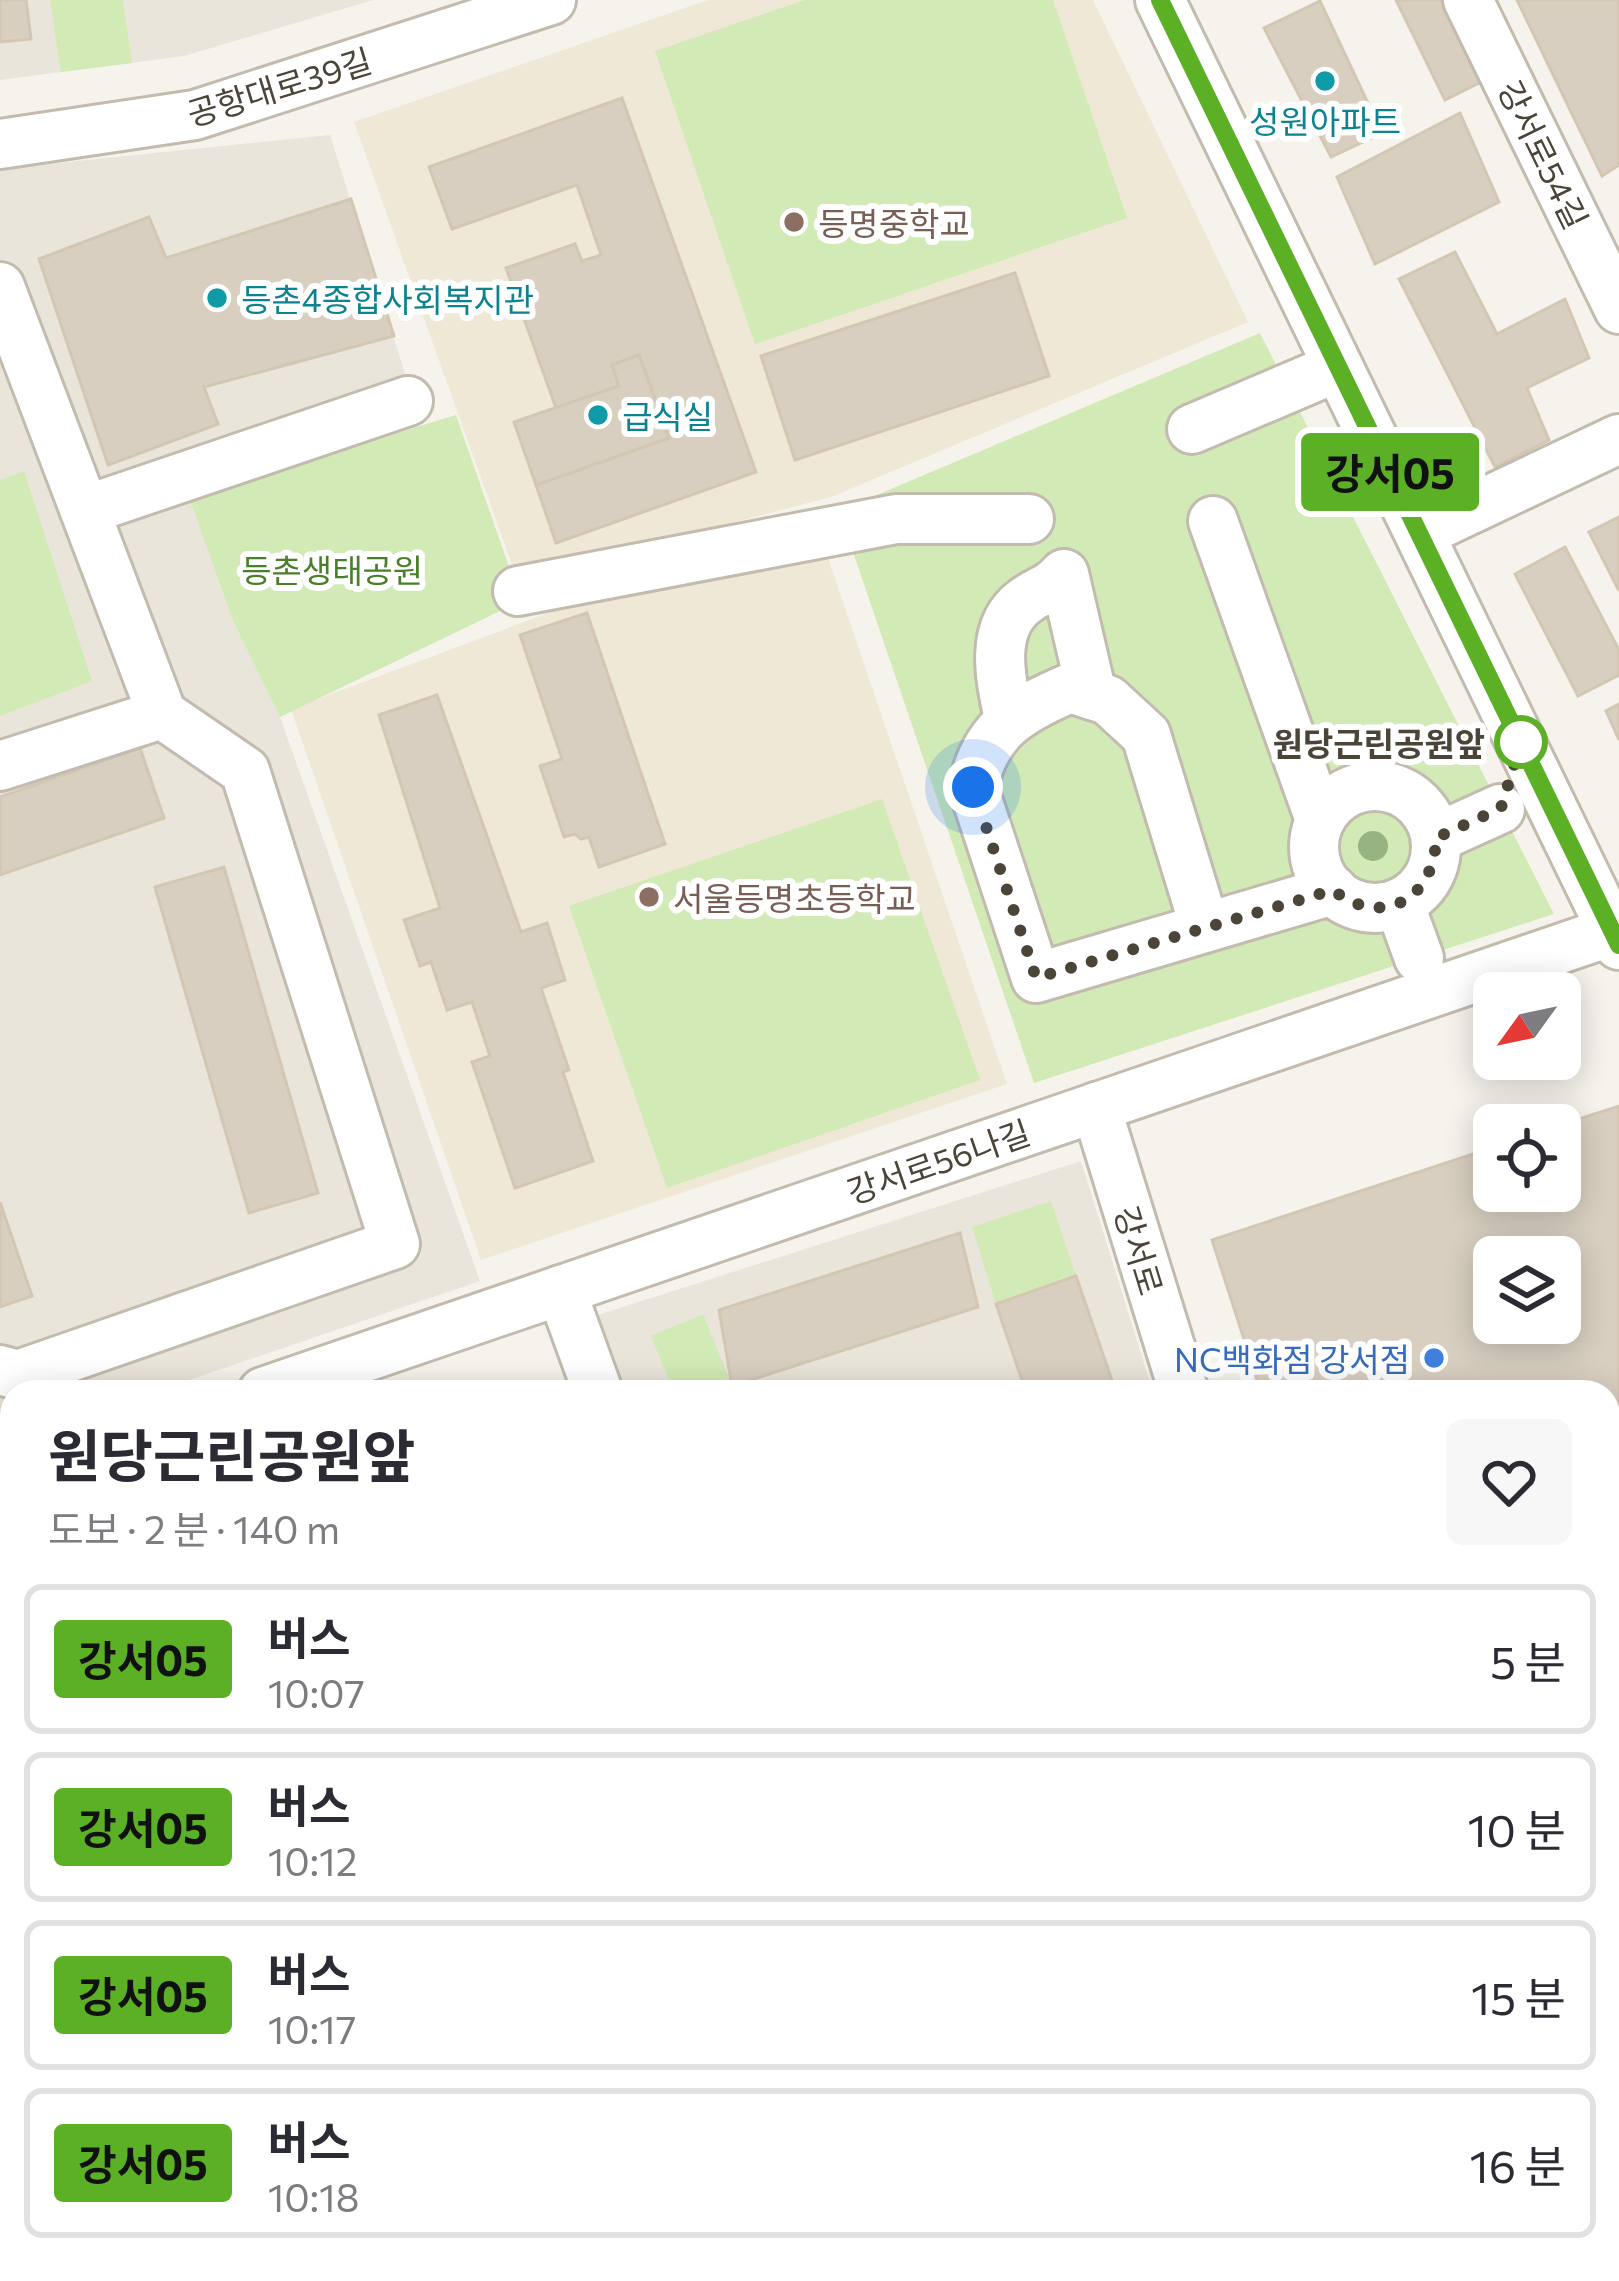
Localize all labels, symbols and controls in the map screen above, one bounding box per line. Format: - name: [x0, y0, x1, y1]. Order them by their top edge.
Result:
- street label: 공항대로39길: [182, 39, 376, 133]
- marker: 성원아파트: [1312, 68, 1338, 94]
- street label: 강서로54길: [1490, 73, 1598, 235]
- place label: 성원아파트: [1249, 100, 1401, 141]
- place label: 등명중학교: [818, 202, 970, 243]
- marker: 등명중학교: [781, 209, 807, 235]
- place label: 등촌4종합사회복지관: [241, 278, 534, 319]
- marker: 등촌4종합사회복지관: [204, 285, 230, 311]
- place label: 급식실: [622, 395, 713, 436]
- marker: 급식실: [585, 402, 611, 428]
- line badge: 강서05: [1306, 433, 1474, 511]
- text: 강서05: [1325, 446, 1455, 498]
- park label: 등촌생태공원: [241, 549, 423, 590]
- marker: 원당근린공원앞: [1496, 717, 1546, 767]
- place label: 원당근린공원앞: [1272, 722, 1485, 763]
- your location: [943, 757, 1003, 817]
- place label: 서울등명초등학교: [673, 877, 916, 918]
- marker: 서울등명초등학교: [636, 884, 662, 910]
- north arrow: [1473, 972, 1581, 1080]
- map controls: [1473, 972, 1581, 1344]
- button: locate: [1473, 1104, 1581, 1212]
- street label: 강서로56나길: [841, 1111, 1035, 1211]
- street label: 강서로: [1107, 1200, 1173, 1300]
- button: layers: [1473, 1236, 1581, 1344]
- place label: NC백화점 강서점: [1174, 1338, 1410, 1379]
- marker: NC백화점 강서점: [1421, 1345, 1447, 1371]
- text: 원당근린공원앞: [48, 1419, 415, 1489]
- button: heart: [1446, 1419, 1572, 1545]
- text: 도보 · 2 분 · 140 m: [48, 1504, 340, 1552]
- text: 버스: [268, 1609, 351, 1664]
- text: 강서05: [78, 1633, 208, 1685]
- text: 5 분: [1490, 1633, 1566, 1688]
- text: 10:07: [268, 1668, 365, 1716]
- text: 버스: [268, 1777, 351, 1832]
- text: 강서05: [78, 1801, 208, 1853]
- text: 10 분: [1467, 1801, 1566, 1856]
- text: 10:12: [268, 1836, 357, 1884]
- text: 버스: [268, 1945, 351, 2000]
- text: 강서05: [78, 1969, 208, 2021]
- text: 15 분: [1471, 1969, 1566, 2024]
- text: 10:17: [268, 2004, 356, 2052]
- text: 버스: [268, 2113, 351, 2168]
- text: 강서05: [78, 2137, 208, 2189]
- text: 16 분: [1469, 2137, 1566, 2192]
- text: 10:18: [268, 2172, 359, 2220]

